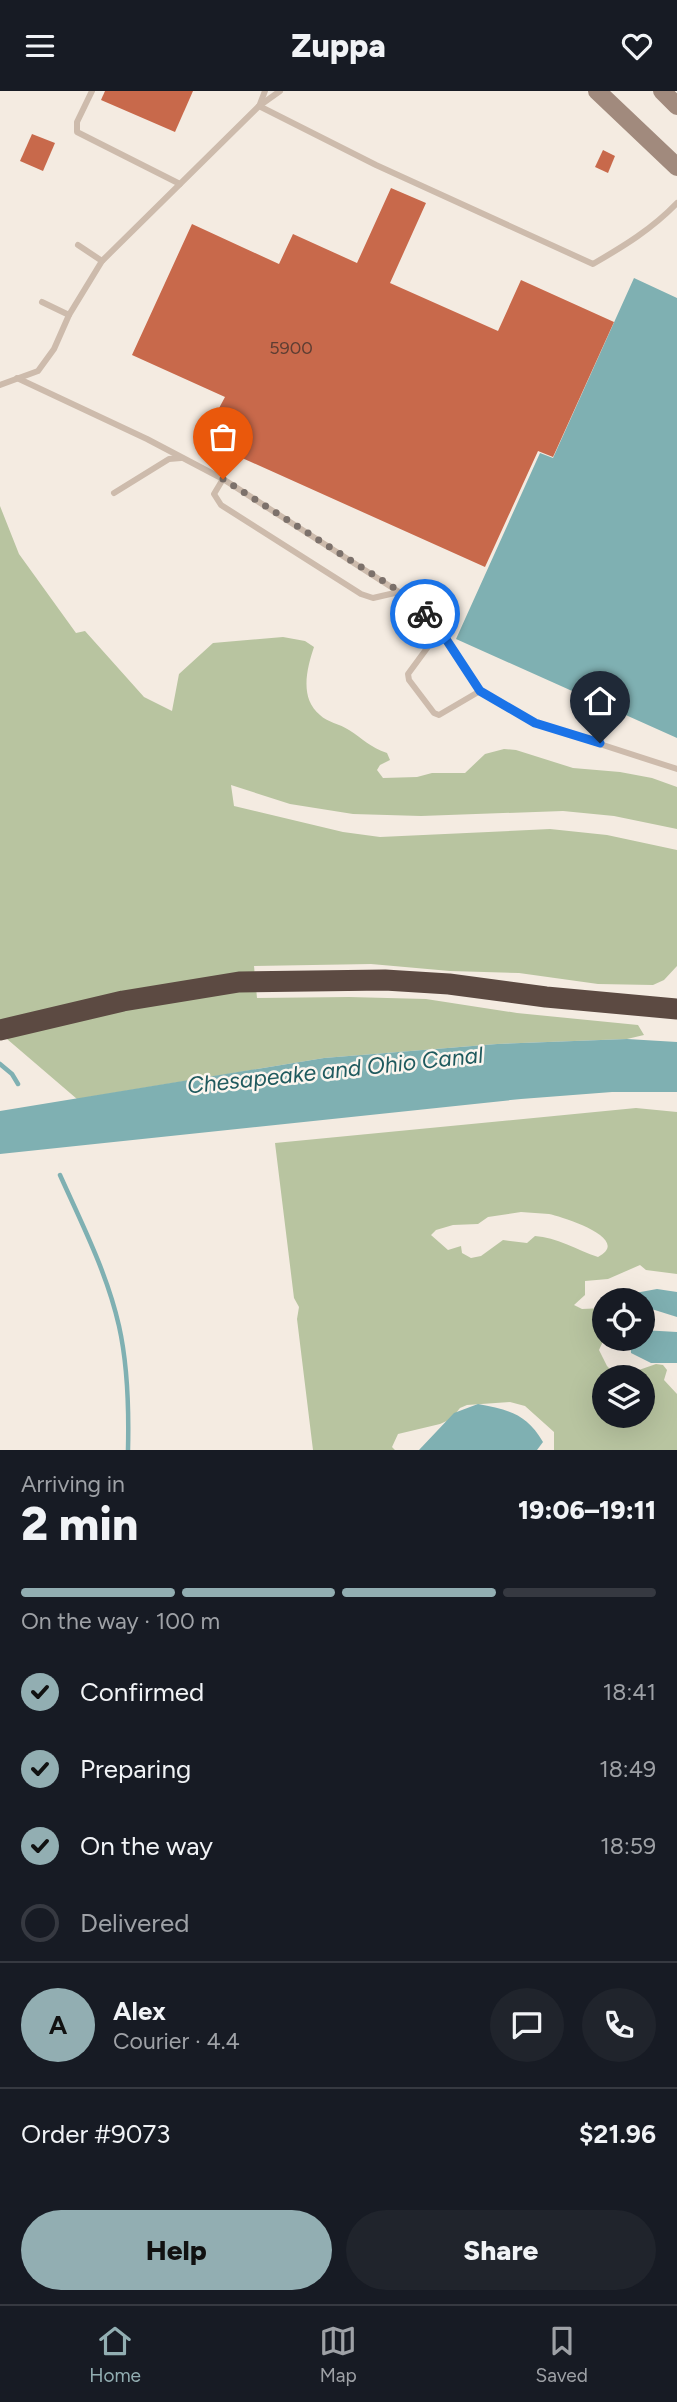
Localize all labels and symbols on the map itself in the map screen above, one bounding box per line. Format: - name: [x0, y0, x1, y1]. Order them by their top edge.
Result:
- house number: 5900: [269, 337, 313, 359]
- pin: [193, 407, 253, 479]
- courier: [390, 579, 460, 649]
- pin: [570, 671, 630, 743]
- water label: Chesapeake and Ohio Canal: [186, 1040, 485, 1099]

